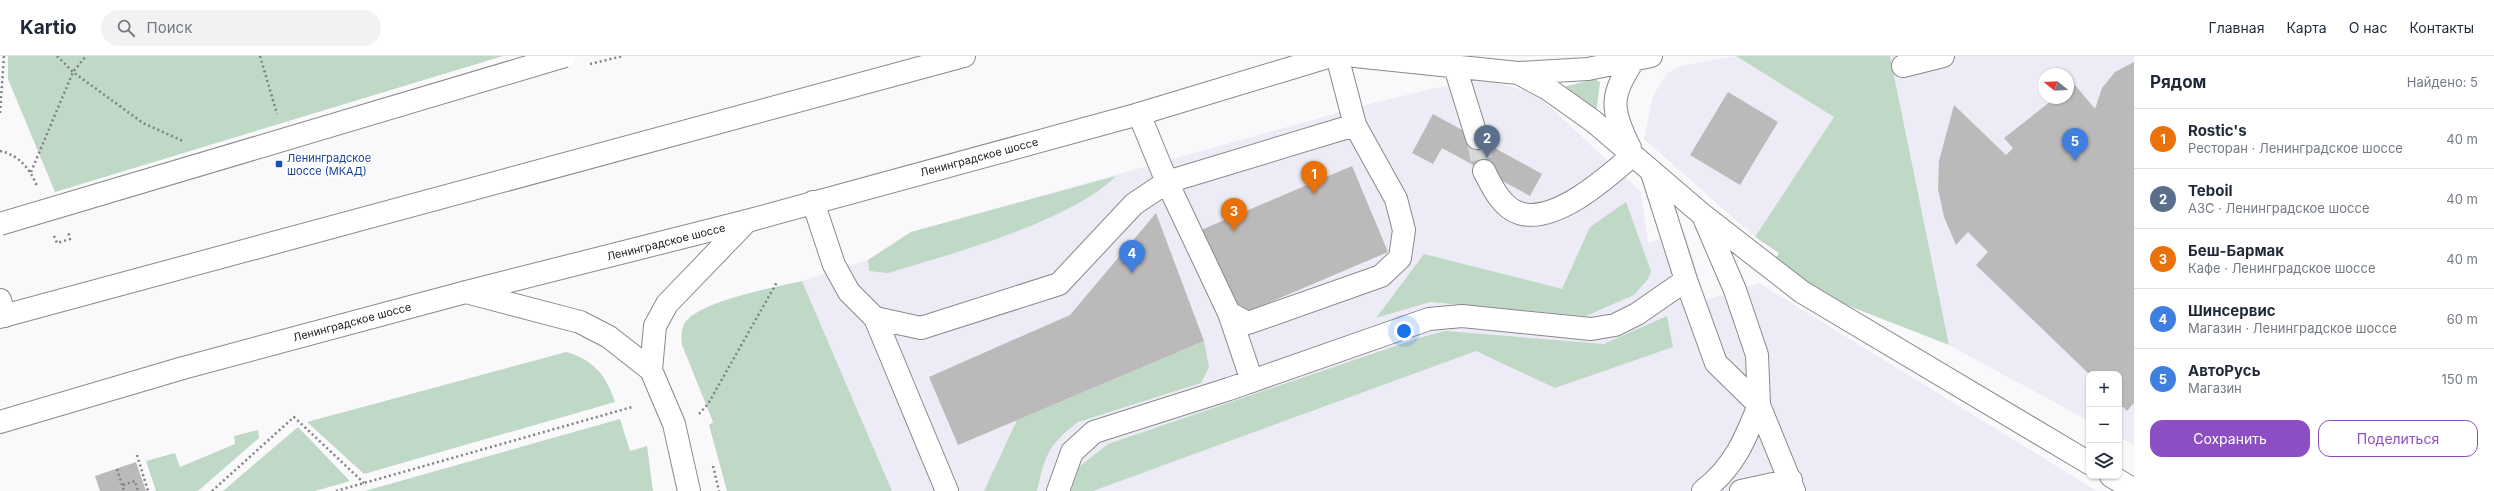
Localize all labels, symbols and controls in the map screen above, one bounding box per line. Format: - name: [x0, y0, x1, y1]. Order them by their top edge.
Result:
- search box: [101, 10, 381, 46]
- text: Kartio: [20, 16, 77, 39]
- icon: search: [115, 17, 137, 39]
- text: Поиск: [147, 18, 192, 37]
- text: Главная: [2209, 19, 2264, 36]
- text: Карта: [2286, 19, 2327, 36]
- text: О нас: [2349, 19, 2387, 36]
- text: Контакты: [2409, 19, 2474, 36]
- north arrow: [2038, 68, 2074, 104]
- text: Рядом: [2150, 72, 2206, 92]
- text: Найдено: 5: [2407, 74, 2478, 90]
- text: Rostic's: [2188, 121, 2247, 140]
- pin: 2: [1474, 125, 1500, 158]
- pin: 5: [2062, 128, 2088, 161]
- text: 1: [2160, 131, 2166, 147]
- text: 40 m: [2446, 131, 2478, 147]
- street label: Ленинградское шоссе: [918, 134, 1040, 180]
- text: Ресторан · Ленинградское шоссе: [2188, 140, 2403, 156]
- place label: Ленинградское шоссе (МКАД): [287, 151, 371, 178]
- marker: Ленинградское шоссе (МКАД): [274, 159, 284, 169]
- pin: 1: [1301, 161, 1327, 194]
- text: Teboil: [2188, 181, 2233, 200]
- text: 2: [2159, 191, 2167, 207]
- text: 40 m: [2446, 191, 2478, 207]
- pin: 3: [1221, 198, 1247, 231]
- text: АЗС · Ленинградское шоссе: [2188, 200, 2369, 216]
- street label: Ленинградское шоссе: [605, 220, 727, 264]
- pin: 4: [1119, 240, 1145, 273]
- text: Беш-Бармак: [2188, 241, 2284, 260]
- text: 3: [2159, 251, 2167, 267]
- text: 40 m: [2446, 251, 2478, 267]
- text: Кафе · Ленинградское шоссе: [2188, 260, 2376, 276]
- street label: Ленинградское шоссе: [291, 299, 413, 345]
- text: Шинсервис: [2188, 301, 2276, 320]
- text: 4: [2159, 311, 2167, 327]
- text: 60 m: [2447, 311, 2478, 327]
- text: Магазин · Ленинградское шоссе: [2188, 320, 2397, 336]
- your location: [1394, 321, 1414, 341]
- text: АвтоРусь: [2188, 361, 2261, 380]
- map controls: [2086, 371, 2122, 479]
- button: +: [2086, 371, 2122, 407]
- text: 5: [2159, 371, 2167, 387]
- text: 150 m: [2442, 371, 2478, 387]
- text: Магазин: [2188, 380, 2242, 396]
- button: −: [2086, 407, 2122, 443]
- button: Сохранить: [2150, 420, 2310, 457]
- button: Поделиться: [2318, 420, 2478, 457]
- button: layers: [2086, 443, 2122, 479]

